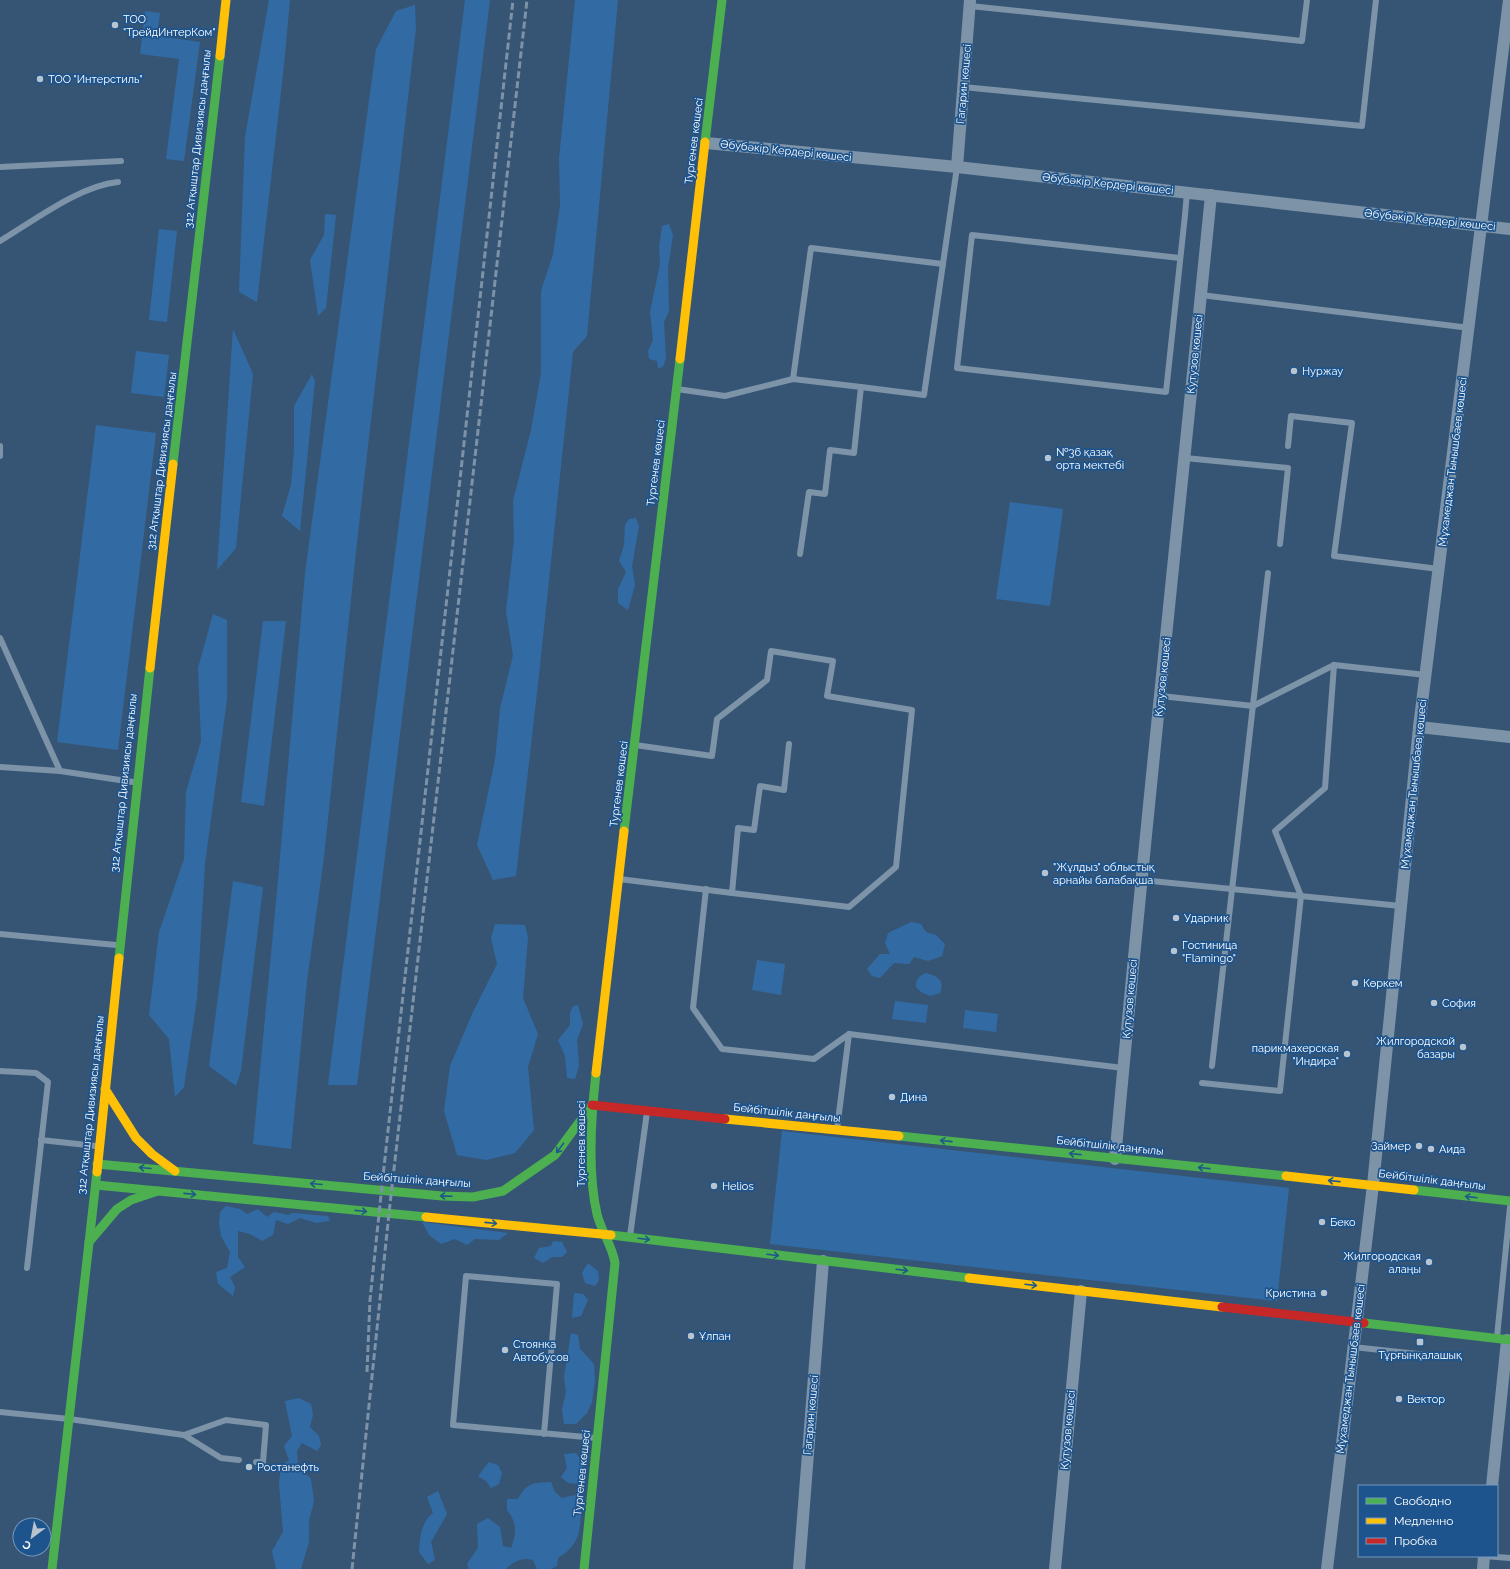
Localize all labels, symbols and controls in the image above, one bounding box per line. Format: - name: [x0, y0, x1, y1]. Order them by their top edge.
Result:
- place label: ТОО "ТрейдИнтерКом": [123, 13, 215, 39]
- marker: ТОО "ТрейдИнтерКом": [110, 20, 120, 30]
- street label: Гагарин көшесі: [954, 43, 974, 125]
- street label: 312 Атқыштар Дивизиясы даңғылы: [182, 49, 214, 229]
- place label: ТОО "Интерстиль": [48, 73, 143, 86]
- marker: ТОО "Интерстиль": [35, 74, 45, 84]
- street label: Тургенев көшесі: [682, 97, 706, 185]
- street label: Әбубәкір Кердері көшесі: [720, 138, 852, 164]
- street label: Әбубәкір Кердері көшесі: [1042, 171, 1174, 197]
- street label: Әбубәкір Кердері көшесі: [1364, 207, 1496, 233]
- street label: Кутузов көшесі: [1184, 314, 1206, 394]
- place label: Нуржау: [1302, 365, 1343, 378]
- marker: Нуржау: [1289, 366, 1299, 376]
- street label: 312 Атқыштар Дивизиясы даңғылы: [145, 371, 179, 551]
- street label: Мұхамеджан Тынышбаев көшесі: [1436, 377, 1470, 547]
- street label: Тургенев көшесі: [644, 419, 668, 507]
- place label: №36 қазақ орта мектебі: [1056, 446, 1124, 472]
- marker: №36 қазақ орта мектебі: [1043, 453, 1053, 463]
- street label: Кутузов көшесі: [1152, 637, 1174, 717]
- street label: 312 Атқыштар Дивизиясы даңғылы: [108, 693, 140, 873]
- street label: Мұхамеджан Тынышбаев көшесі: [1399, 698, 1429, 870]
- street label: Тургенев көшесі: [607, 740, 631, 828]
- place label: "Жұлдыз" облыстық арнайы балабақша: [1053, 861, 1155, 887]
- marker: "Жұлдыз" облыстық арнайы балабақша: [1040, 868, 1050, 878]
- place label: Ударник: [1184, 912, 1229, 925]
- marker: Ударник: [1171, 913, 1181, 923]
- place label: Гостиница "Flamingo": [1182, 939, 1237, 965]
- marker: Гостиница "Flamingo": [1169, 946, 1179, 956]
- street label: Кутузов көшесі: [1120, 959, 1140, 1039]
- place label: Көркем: [1363, 977, 1403, 990]
- marker: Көркем: [1350, 978, 1360, 988]
- place label: София: [1442, 997, 1476, 1010]
- marker: София: [1429, 998, 1439, 1008]
- street label: 312 Атқыштар Дивизиясы даңғылы: [75, 1015, 107, 1195]
- place label: Жилгородской базары: [1376, 1035, 1455, 1061]
- place label: парикмахерская "Индира": [1252, 1042, 1339, 1068]
- marker: Жилгородской базары: [1458, 1042, 1468, 1052]
- marker: парикмахерская "Индира": [1342, 1049, 1352, 1059]
- place label: Дина: [900, 1091, 927, 1104]
- marker: Дина: [887, 1092, 897, 1102]
- street label: Тургенев көшесі: [575, 1101, 588, 1187]
- street label: Бейбітшілік даңғылы: [733, 1101, 841, 1125]
- street label: Бейбітшілік даңғылы: [1056, 1134, 1164, 1158]
- one-way arrow: [940, 1138, 953, 1145]
- place label: Займер: [1372, 1140, 1411, 1153]
- marker: Займер: [1414, 1141, 1424, 1151]
- one-way arrow: [556, 1142, 564, 1153]
- place label: Аида: [1439, 1143, 1465, 1156]
- marker: Аида: [1426, 1144, 1436, 1154]
- one-way arrow: [1069, 1151, 1082, 1158]
- one-way arrow: [1198, 1164, 1211, 1171]
- one-way arrow: [139, 1165, 152, 1172]
- street label: Бейбітшілік даңғылы: [1378, 1167, 1486, 1193]
- street label: Бейбітшілік даңғылы: [363, 1170, 471, 1190]
- one-way arrow: [1328, 1177, 1341, 1185]
- place label: Helios: [722, 1180, 754, 1193]
- one-way arrow: [310, 1181, 323, 1188]
- marker: Helios: [709, 1181, 719, 1191]
- one-way arrow: [183, 1190, 196, 1198]
- one-way arrow: [440, 1192, 453, 1200]
- one-way arrow: [1465, 1193, 1478, 1201]
- one-way arrow: [354, 1207, 367, 1214]
- place label: Беко: [1330, 1216, 1356, 1229]
- marker: Беко: [1317, 1217, 1327, 1227]
- one-way arrow: [484, 1219, 497, 1227]
- one-way arrow: [637, 1235, 650, 1243]
- place label: Жилгородская алаңы: [1343, 1250, 1421, 1276]
- one-way arrow: [766, 1251, 779, 1259]
- marker: Жилгородская алаңы: [1424, 1257, 1434, 1267]
- one-way arrow: [895, 1267, 908, 1274]
- one-way arrow: [1024, 1281, 1037, 1289]
- street label: Мұхамеджан Тынышбаев көшесі: [1334, 1284, 1368, 1454]
- place label: Кристина: [1265, 1287, 1316, 1300]
- marker: Кристина: [1319, 1288, 1329, 1298]
- place label: Ұлпан: [699, 1330, 731, 1343]
- marker: Ұлпан: [686, 1331, 696, 1341]
- marker: Тұрғынқалашық: [1415, 1337, 1425, 1347]
- place label: Стоянка Автобусов: [513, 1338, 569, 1364]
- marker: Стоянка Автобусов: [500, 1345, 510, 1355]
- place label: Тұрғынқалашық: [1378, 1349, 1462, 1362]
- street label: Гагарин көшесі: [801, 1374, 821, 1456]
- street label: Кутузов көшесі: [1058, 1390, 1078, 1470]
- place label: Вектор: [1407, 1393, 1445, 1406]
- marker: Вектор: [1394, 1394, 1404, 1404]
- street label: Тургенев көшесі: [571, 1429, 593, 1517]
- place label: Ростанефть: [257, 1461, 319, 1474]
- marker: Ростанефть: [244, 1462, 254, 1472]
- legend: [1358, 1485, 1498, 1557]
- text: Свободно: [1394, 1494, 1451, 1508]
- text: Медленно: [1394, 1514, 1453, 1528]
- north arrow: [12, 1517, 52, 1557]
- text: Пробка: [1394, 1534, 1437, 1548]
- text: С: [20, 1537, 34, 1553]

